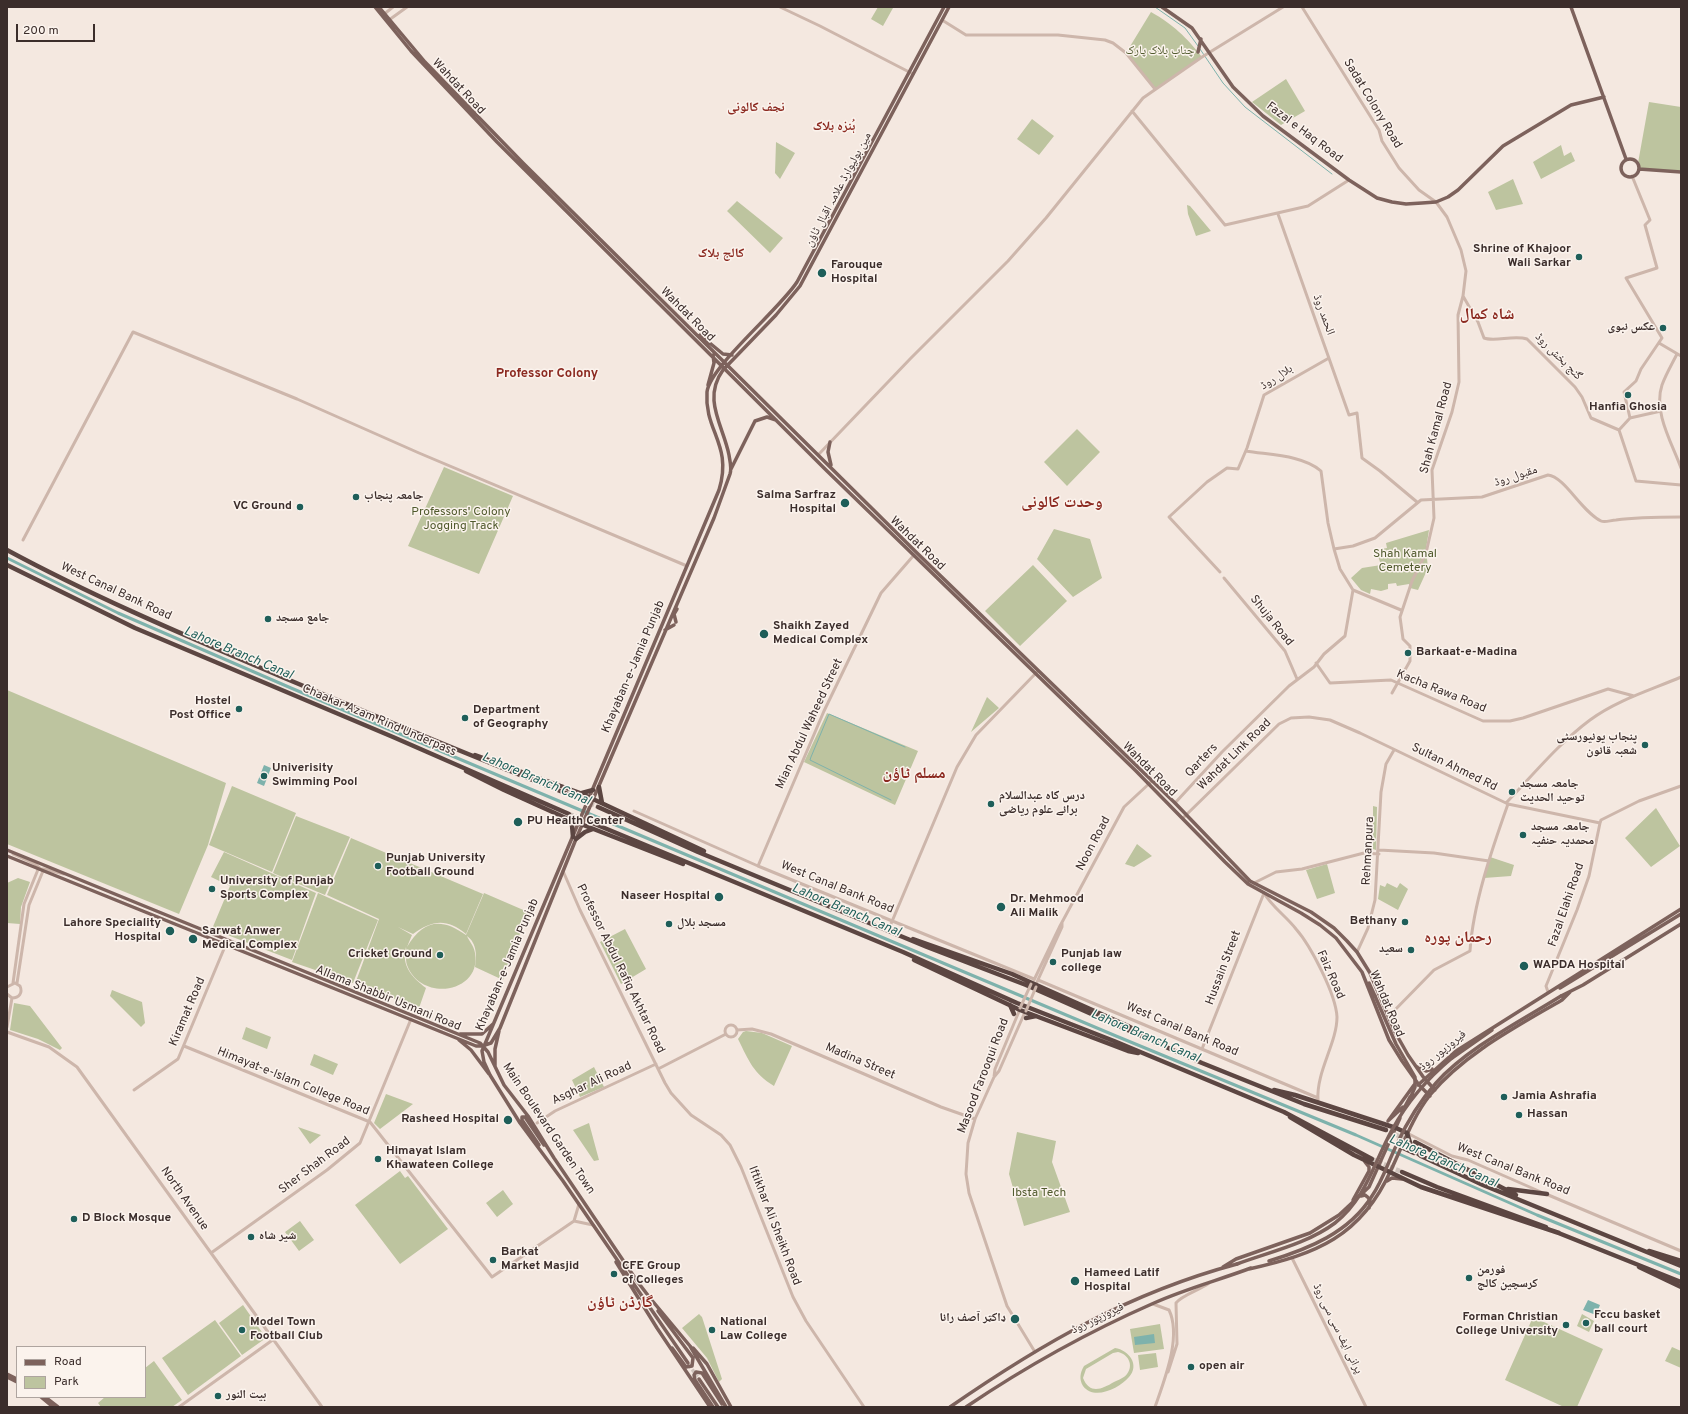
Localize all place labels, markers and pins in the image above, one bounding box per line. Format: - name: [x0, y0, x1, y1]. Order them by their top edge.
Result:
- place label: Shrine of Khajoor Wali Sarkar: [1473, 243, 1571, 271]
- marker: Shrine of Khajoor Wali Sarkar: [1574, 252, 1584, 262]
- place label: Farouque Hospital: [831, 259, 883, 287]
- marker: Farouque Hospital: [816, 267, 828, 279]
- place label: عکس نبوی: [1607, 321, 1655, 335]
- marker: عکس نبوی: [1658, 323, 1668, 333]
- marker: Hanfia Ghosia: [1623, 390, 1633, 400]
- place label: Hanfia Ghosia: [1589, 401, 1667, 415]
- place label: Salma Sarfraz Hospital: [757, 489, 836, 517]
- place label: جامعہ پنجاب: [364, 490, 423, 504]
- marker: جامعہ پنجاب: [351, 492, 361, 502]
- marker: Salma Sarfraz Hospital: [839, 497, 851, 509]
- place label: VC Ground: [233, 500, 292, 514]
- marker: VC Ground: [295, 502, 305, 512]
- place label: جامع مسجد: [276, 612, 329, 626]
- marker: جامع مسجد: [263, 614, 273, 624]
- place label: Shaikh Zayed Medical Complex: [773, 620, 868, 648]
- marker: Shaikh Zayed Medical Complex: [758, 628, 770, 640]
- place label: Barkaat-e-Madina: [1416, 646, 1517, 660]
- marker: Barkaat-e-Madina: [1403, 648, 1413, 658]
- place label: Hostel Post Office: [169, 695, 231, 723]
- marker: Hostel Post Office: [234, 704, 244, 714]
- place label: Department of Geography: [473, 704, 548, 732]
- marker: Department of Geography: [460, 713, 470, 723]
- place label: پنجاب یونیورسٹی شعبہ قانون: [1556, 731, 1637, 759]
- marker: پنجاب یونیورسٹی شعبہ قانون: [1640, 740, 1650, 750]
- place label: Univerisity Swimming Pool: [272, 762, 358, 790]
- marker: Univerisity Swimming Pool: [259, 771, 269, 781]
- place label: جامعہ مسجد توحید الحدیٽ: [1520, 778, 1585, 806]
- marker: جامعہ مسجد توحید الحدیٽ: [1507, 787, 1517, 797]
- place label: درس گاہ عبدالسلام برائے علوم ریاضی: [999, 790, 1085, 818]
- marker: درس گاہ عبدالسلام برائے علوم ریاضی: [986, 799, 996, 809]
- place label: PU Health Center: [527, 815, 624, 829]
- marker: PU Health Center: [512, 816, 524, 828]
- place label: جامعہ مسجد محمدیہ حنفیہ: [1531, 821, 1594, 849]
- marker: جامعہ مسجد محمدیہ حنفیہ: [1518, 830, 1528, 840]
- place label: Punjab University Football Ground: [386, 852, 486, 880]
- marker: Punjab University Football Ground: [373, 861, 383, 871]
- place label: University of Punjab Sports Complex: [220, 875, 334, 903]
- marker: University of Punjab Sports Complex: [207, 884, 217, 894]
- place label: Naseer Hospital: [621, 890, 710, 904]
- marker: Naseer Hospital: [713, 891, 725, 903]
- place label: Dr. Mehmood Ali Malik: [1010, 893, 1084, 921]
- marker: Dr. Mehmood Ali Malik: [995, 901, 1007, 913]
- place label: Bethany: [1350, 915, 1397, 929]
- place label: Lahore Speciality Hospital: [63, 917, 161, 945]
- place label: مسجد بلال: [677, 917, 726, 931]
- marker: Bethany: [1400, 917, 1410, 927]
- marker: مسجد بلال: [664, 919, 674, 929]
- marker: Lahore Speciality Hospital: [164, 925, 176, 937]
- place label: Sarwat Anwer Medical Complex: [202, 925, 297, 953]
- marker: Sarwat Anwer Medical Complex: [187, 933, 199, 945]
- place label: سعید: [1379, 943, 1403, 957]
- marker: سعید: [1406, 945, 1416, 955]
- place label: Cricket Ground: [348, 948, 432, 962]
- place label: Punjab law college: [1061, 948, 1122, 976]
- marker: Cricket Ground: [435, 950, 445, 960]
- marker: Punjab law college: [1048, 957, 1058, 967]
- place label: WAPDA Hospital: [1533, 959, 1625, 973]
- marker: WAPDA Hospital: [1518, 960, 1530, 972]
- place label: Jamia Ashrafia: [1512, 1090, 1597, 1104]
- marker: Jamia Ashrafia: [1499, 1092, 1509, 1102]
- place label: Hassan: [1527, 1108, 1568, 1122]
- marker: Hassan: [1514, 1110, 1524, 1120]
- place label: Rasheed Hospital: [401, 1113, 499, 1127]
- marker: Rasheed Hospital: [502, 1114, 514, 1126]
- place label: Himayat Islam Khawateen College: [386, 1145, 494, 1173]
- marker: Himayat Islam Khawateen College: [373, 1154, 383, 1164]
- place label: D Block Mosque: [82, 1212, 171, 1226]
- marker: D Block Mosque: [69, 1214, 79, 1224]
- place label: شیر شاہ: [259, 1230, 296, 1244]
- marker: شیر شاہ: [246, 1232, 256, 1242]
- place label: Barkat Market Masjid: [501, 1246, 579, 1274]
- marker: Barkat Market Masjid: [488, 1255, 498, 1265]
- place label: CFE Group of Colleges: [622, 1260, 684, 1288]
- place label: فورمن کرسچین کالج: [1477, 1264, 1538, 1292]
- place label: Hameed Latif Hospital: [1084, 1267, 1159, 1295]
- marker: CFE Group of Colleges: [609, 1269, 619, 1279]
- marker: فورمن کرسچین کالج: [1464, 1273, 1474, 1283]
- marker: Hameed Latif Hospital: [1069, 1275, 1081, 1287]
- place label: Fccu basket ball court: [1594, 1309, 1660, 1337]
- place label: Forman Christian College University: [1455, 1311, 1558, 1339]
- place label: ډاکټر آصف رانا: [939, 1312, 1006, 1326]
- marker: ډاکټر آصف رانا: [1009, 1313, 1021, 1325]
- place label: Model Town Football Club: [250, 1316, 323, 1344]
- place label: National Law College: [720, 1316, 787, 1344]
- marker: Fccu basket ball court: [1581, 1318, 1591, 1328]
- marker: Forman Christian College University: [1561, 1320, 1571, 1330]
- marker: Model Town Football Club: [237, 1325, 247, 1335]
- marker: National Law College: [707, 1325, 717, 1335]
- place label: open air: [1199, 1360, 1245, 1374]
- marker: open air: [1186, 1362, 1196, 1372]
- place label: بیت النور: [226, 1389, 266, 1403]
- marker: بیت النور: [213, 1391, 223, 1401]

